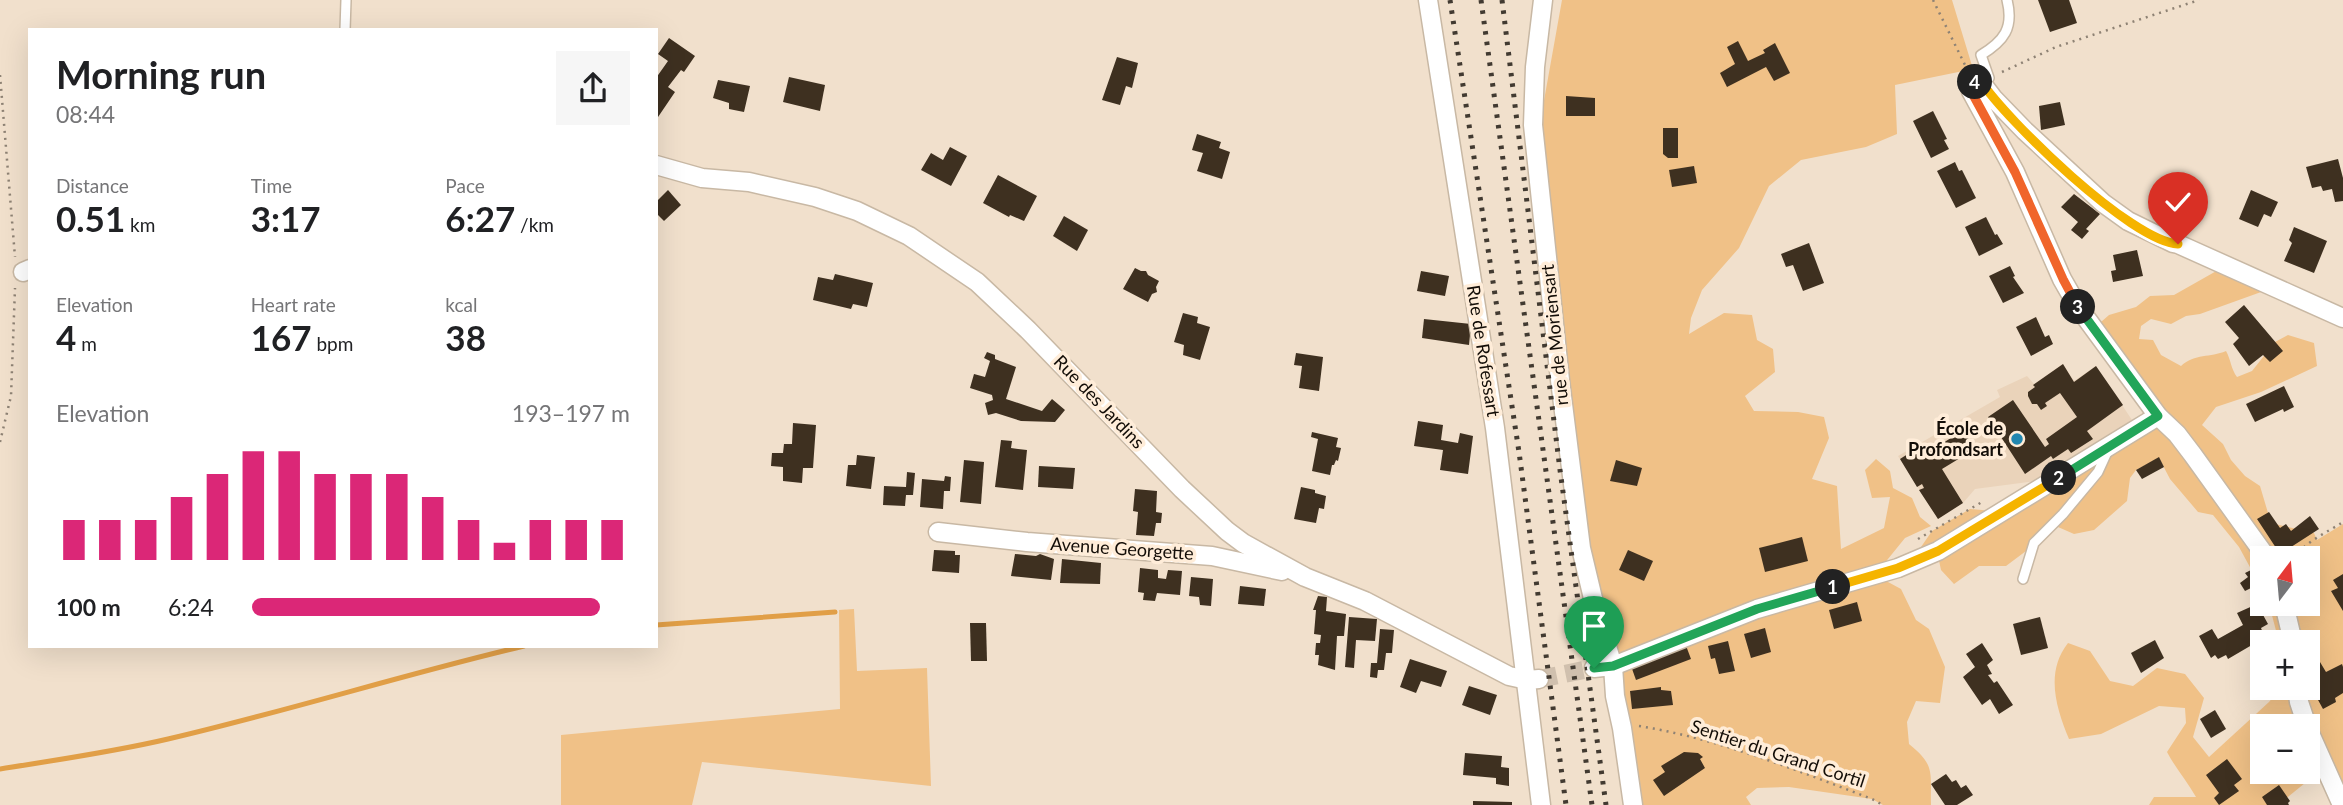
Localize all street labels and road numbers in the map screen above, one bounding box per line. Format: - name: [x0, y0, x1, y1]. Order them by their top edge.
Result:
- street label: rue de Moriensart: [1536, 263, 1572, 407]
- street label: Rue de Rofessart: [1463, 283, 1505, 419]
- street label: Rue des Jardins: [1050, 350, 1150, 453]
- street label: Avenue Georgette: [1050, 532, 1195, 564]
- street label: Sentier du Grand Cortil: [1688, 714, 1868, 792]

